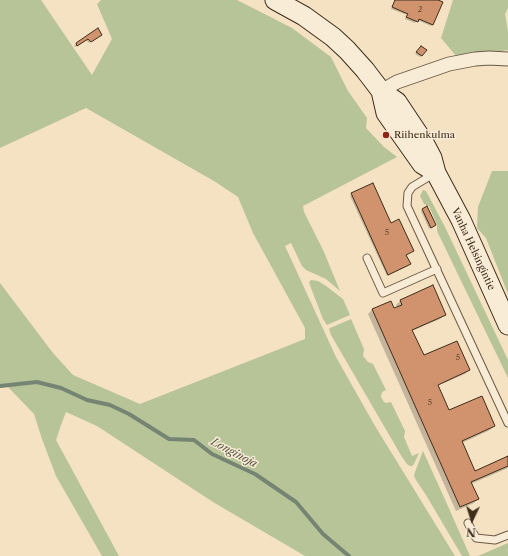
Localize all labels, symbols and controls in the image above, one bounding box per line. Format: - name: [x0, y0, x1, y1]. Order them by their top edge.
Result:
- house number: 2: [418, 5, 422, 15]
- place label: Riihenkulma: [394, 129, 455, 141]
- marker: Riihenkulma: [381, 130, 391, 140]
- street label: Vanha Helsingintie: [449, 206, 497, 292]
- house number: 5: [385, 228, 389, 238]
- house number: 5: [456, 353, 460, 363]
- house number: 5: [428, 398, 432, 408]
- water label: Longinoja: [209, 435, 259, 471]
- north arrow: [452, 500, 492, 540]
- text: N: [466, 525, 476, 539]

